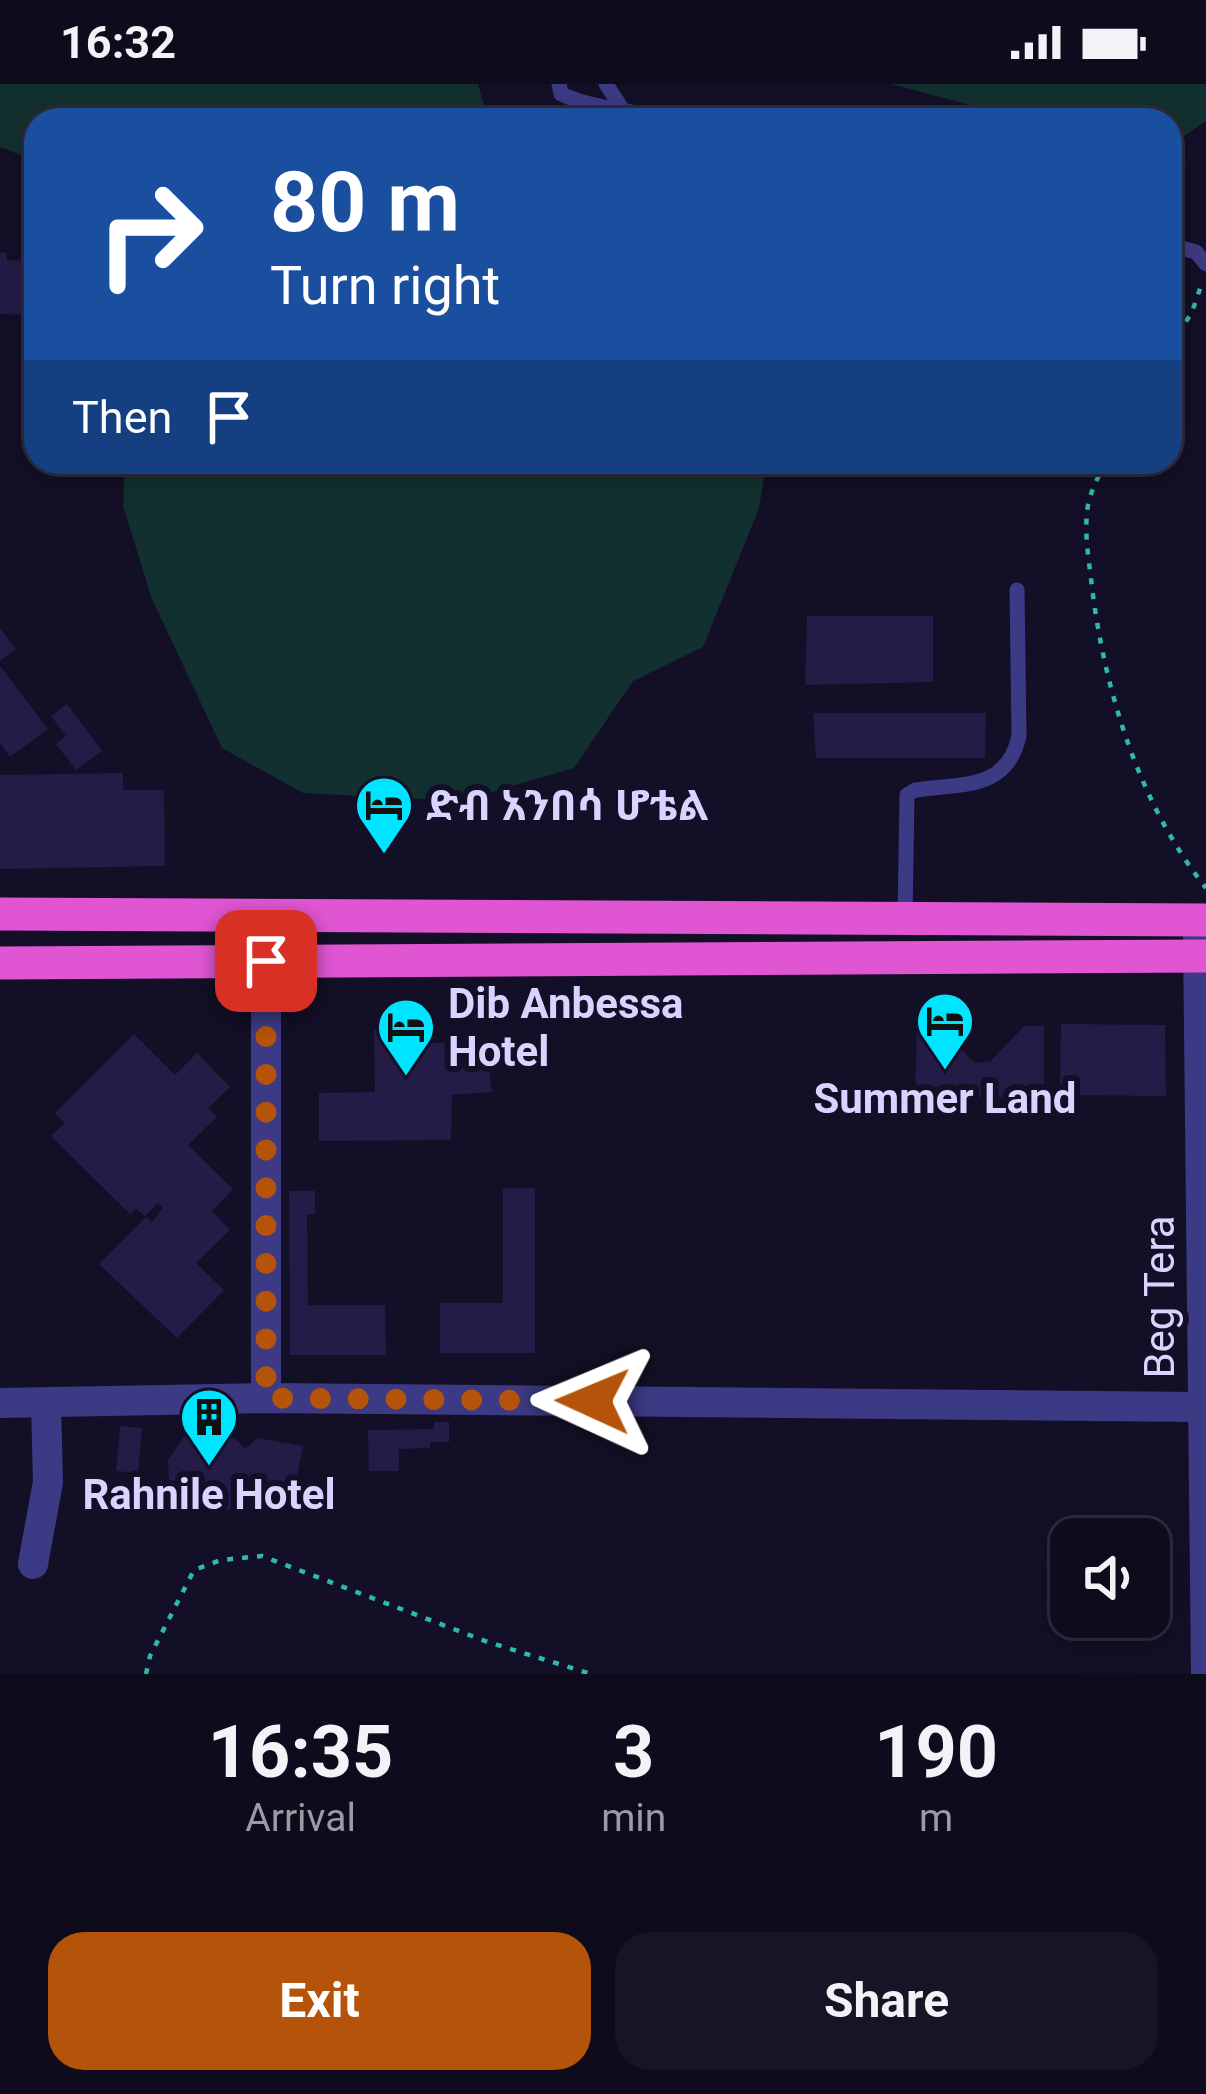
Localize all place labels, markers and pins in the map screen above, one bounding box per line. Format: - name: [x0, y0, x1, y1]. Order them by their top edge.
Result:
- hotel icon: ድብ አንበሳ ሆቴል: [353, 774, 415, 856]
- place label: ድብ አንበሳ ሆቴል: [426, 781, 709, 830]
- pin: [215, 910, 317, 1012]
- place label: Dib Anbessa Hotel: [448, 979, 684, 1076]
- hotel icon: Summer Land: [914, 990, 976, 1072]
- hotel icon: Dib Anbessa Hotel: [375, 996, 437, 1078]
- place label: Summer Land: [813, 1074, 1077, 1123]
- building icon: Rahnile Hotel: [178, 1386, 240, 1468]
- place label: Rahnile Hotel: [82, 1470, 336, 1519]

